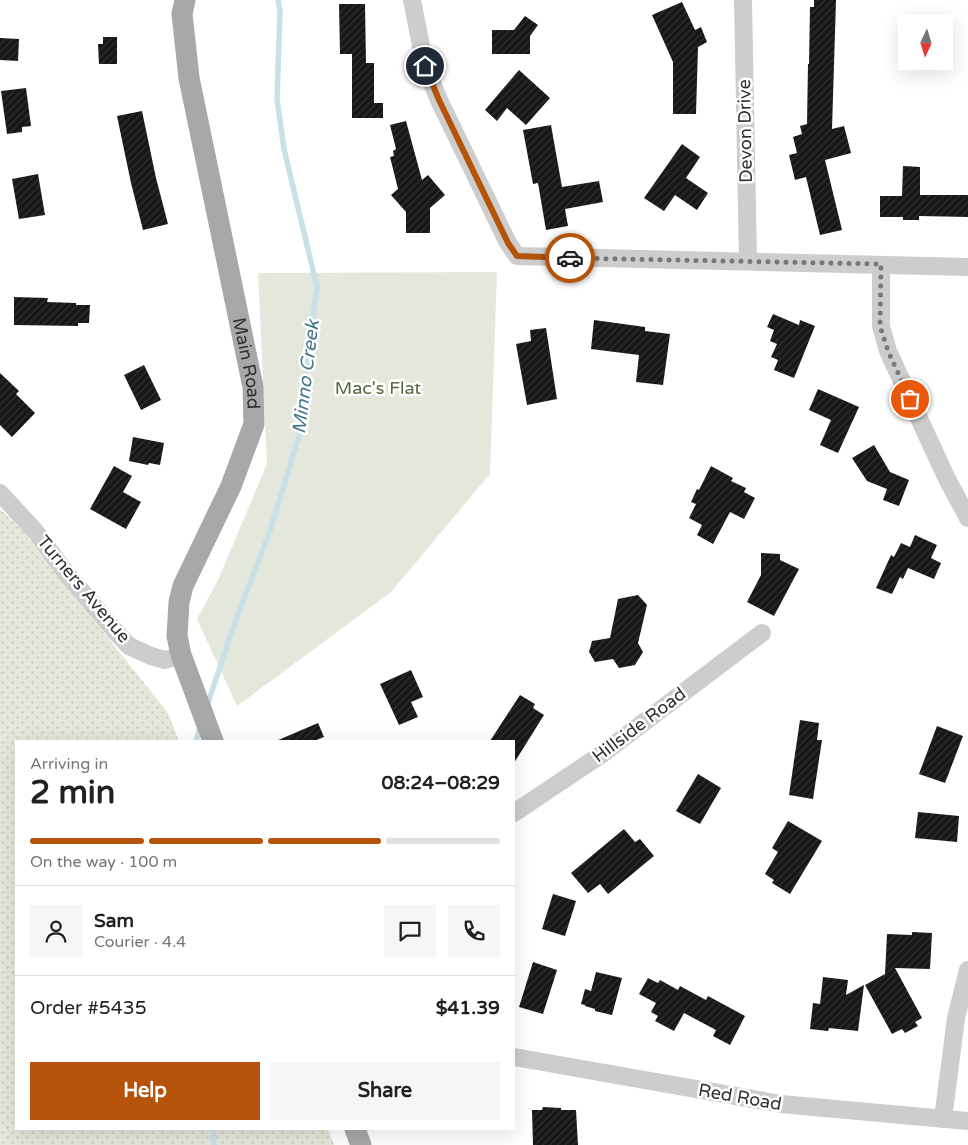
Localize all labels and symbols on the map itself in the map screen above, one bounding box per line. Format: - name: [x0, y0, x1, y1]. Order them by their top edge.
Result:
- north arrow: [898, 15, 952, 70]
- pin: [404, 45, 446, 87]
- street label: Devon Drive: [733, 79, 757, 183]
- courier: [545, 233, 595, 283]
- street label: Main Road: [228, 316, 265, 409]
- water label: Minno Creek: [288, 317, 324, 435]
- park label: Mac's Flat: [335, 377, 421, 399]
- pin: [889, 378, 931, 420]
- street label: Turners Avenue: [33, 531, 135, 647]
- street label: Hillside Road: [588, 683, 690, 767]
- street label: Red Road: [697, 1079, 783, 1115]

